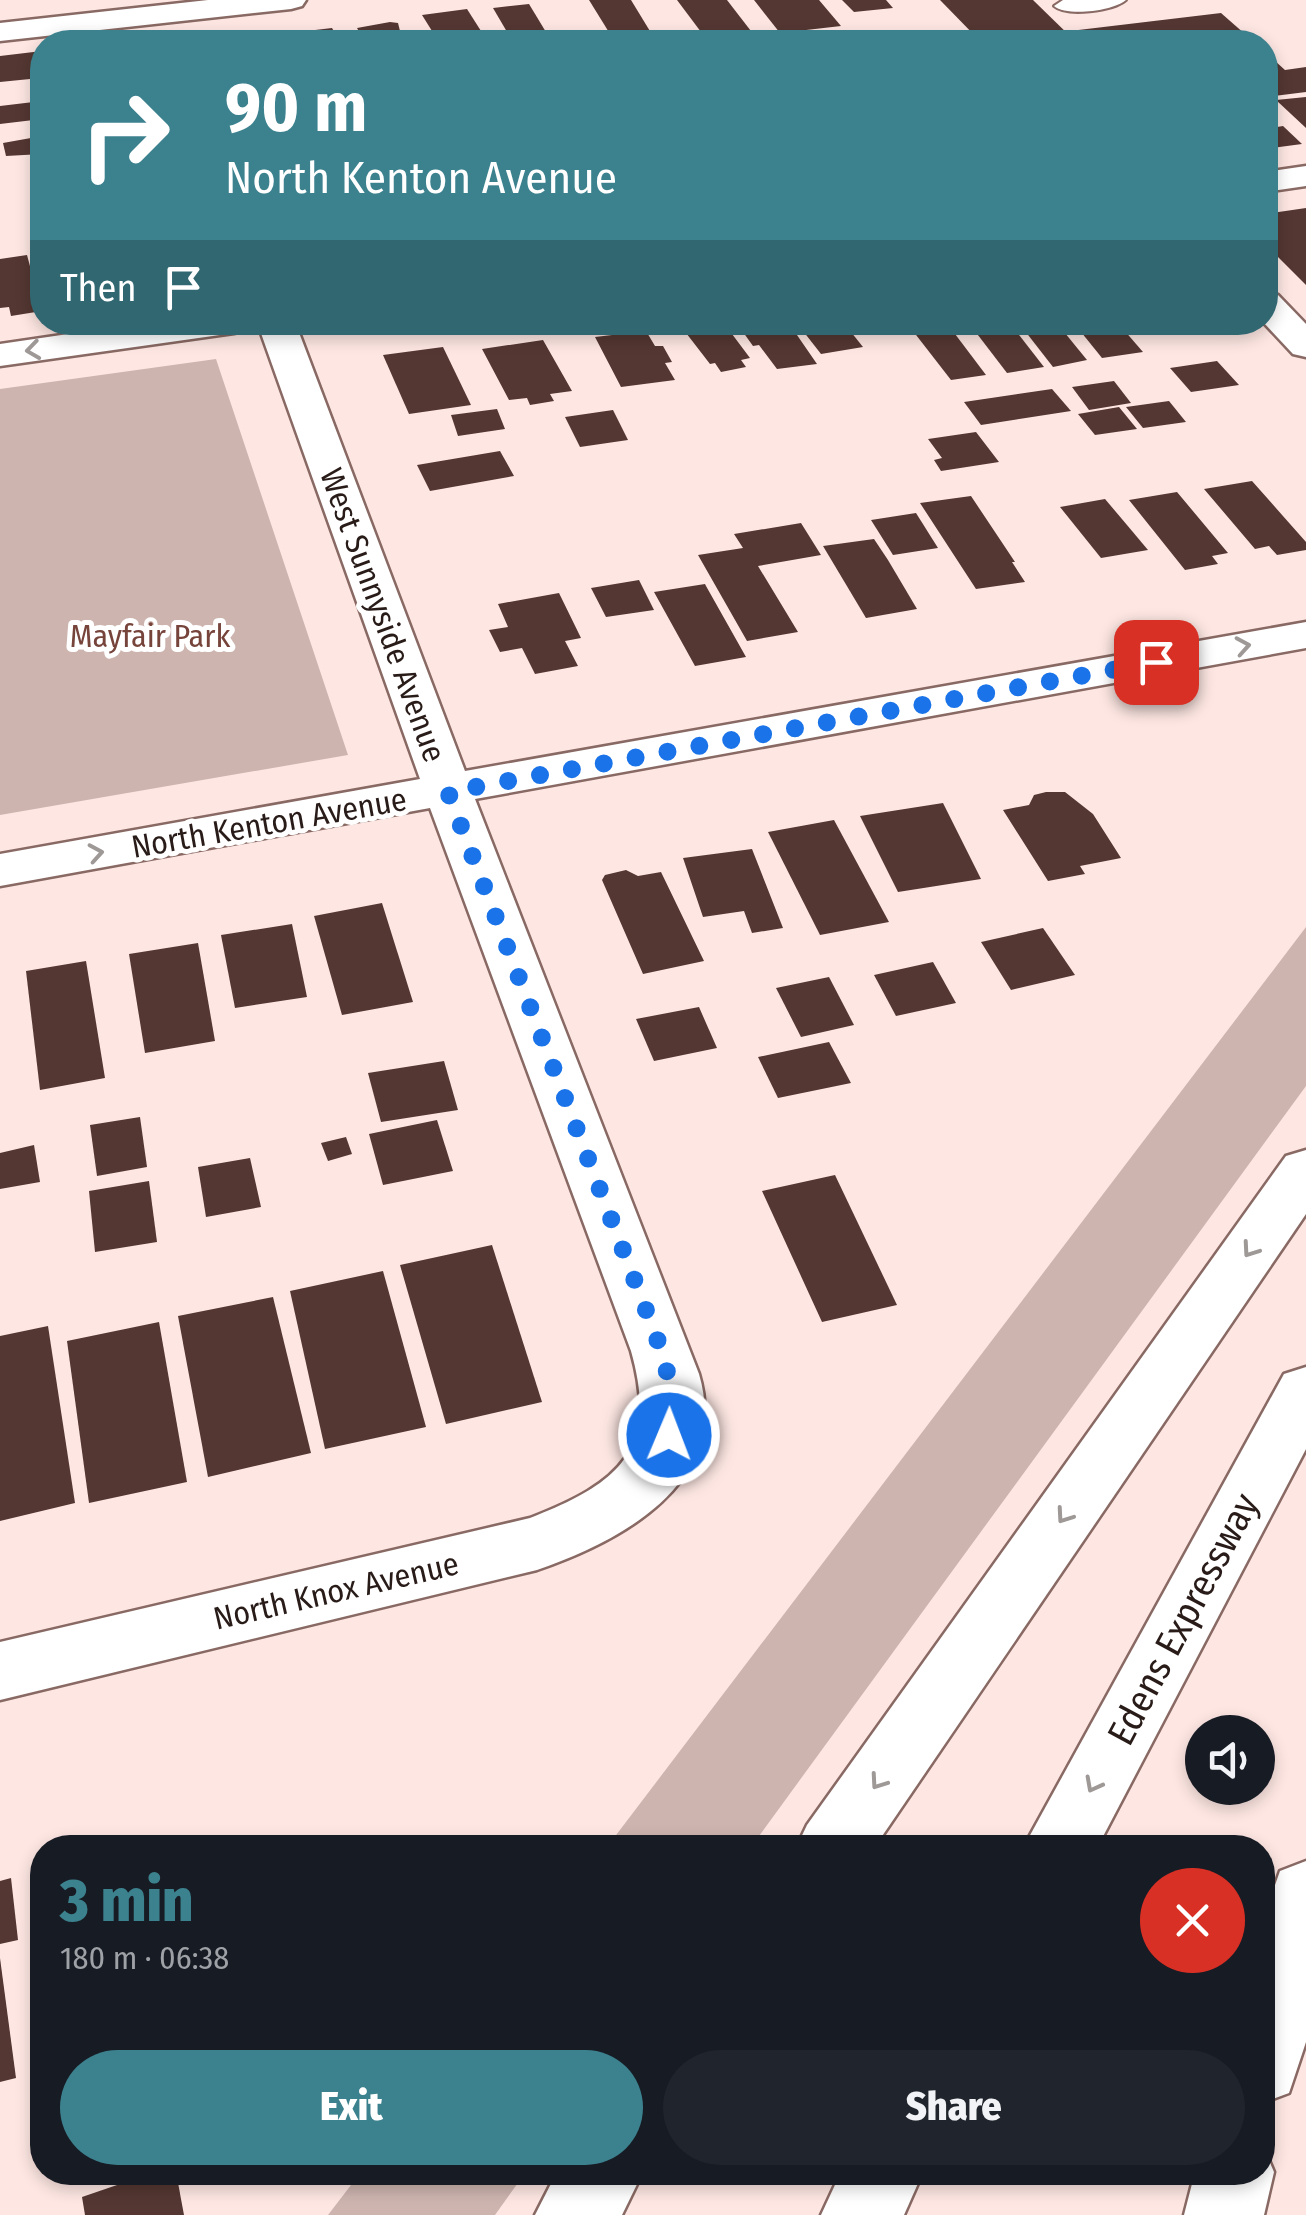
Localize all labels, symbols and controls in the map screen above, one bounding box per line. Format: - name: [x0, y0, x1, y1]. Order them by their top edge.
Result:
- text: 90 m: [225, 66, 367, 150]
- icon: right: [60, 70, 190, 200]
- text: North Kenton Avenue: [225, 151, 617, 205]
- icon: arrive: [156, 260, 211, 315]
- text: Then: [60, 265, 136, 311]
- one-way arrow: [25, 339, 41, 360]
- street label: West Sunnyside Avenue: [312, 463, 454, 767]
- park label: Mayfair Park: [70, 617, 230, 655]
- pin: [1114, 620, 1199, 705]
- icon: arrive: [1129, 635, 1184, 690]
- one-way arrow: [1234, 637, 1251, 658]
- street label: North Kenton Avenue: [128, 780, 410, 866]
- one-way arrow: [88, 843, 104, 864]
- one-way arrow: [1244, 1238, 1262, 1257]
- position arrow: [617, 1383, 721, 1487]
- street label: Edens Expressway: [1097, 1485, 1269, 1753]
- one-way arrow: [1058, 1505, 1076, 1523]
- street label: North Knox Avenue: [210, 1544, 462, 1638]
- map controls: [1185, 1715, 1275, 1805]
- button: sound: [1185, 1715, 1275, 1805]
- one-way arrow: [871, 1771, 890, 1790]
- one-way arrow: [1086, 1774, 1106, 1792]
- text: 3 min: [60, 1865, 193, 1937]
- button: close: [1140, 1868, 1245, 1973]
- text: 180 m · 06:38: [60, 1939, 229, 1977]
- button: Exit: [60, 2050, 643, 2165]
- button: Share: [663, 2050, 1245, 2165]

